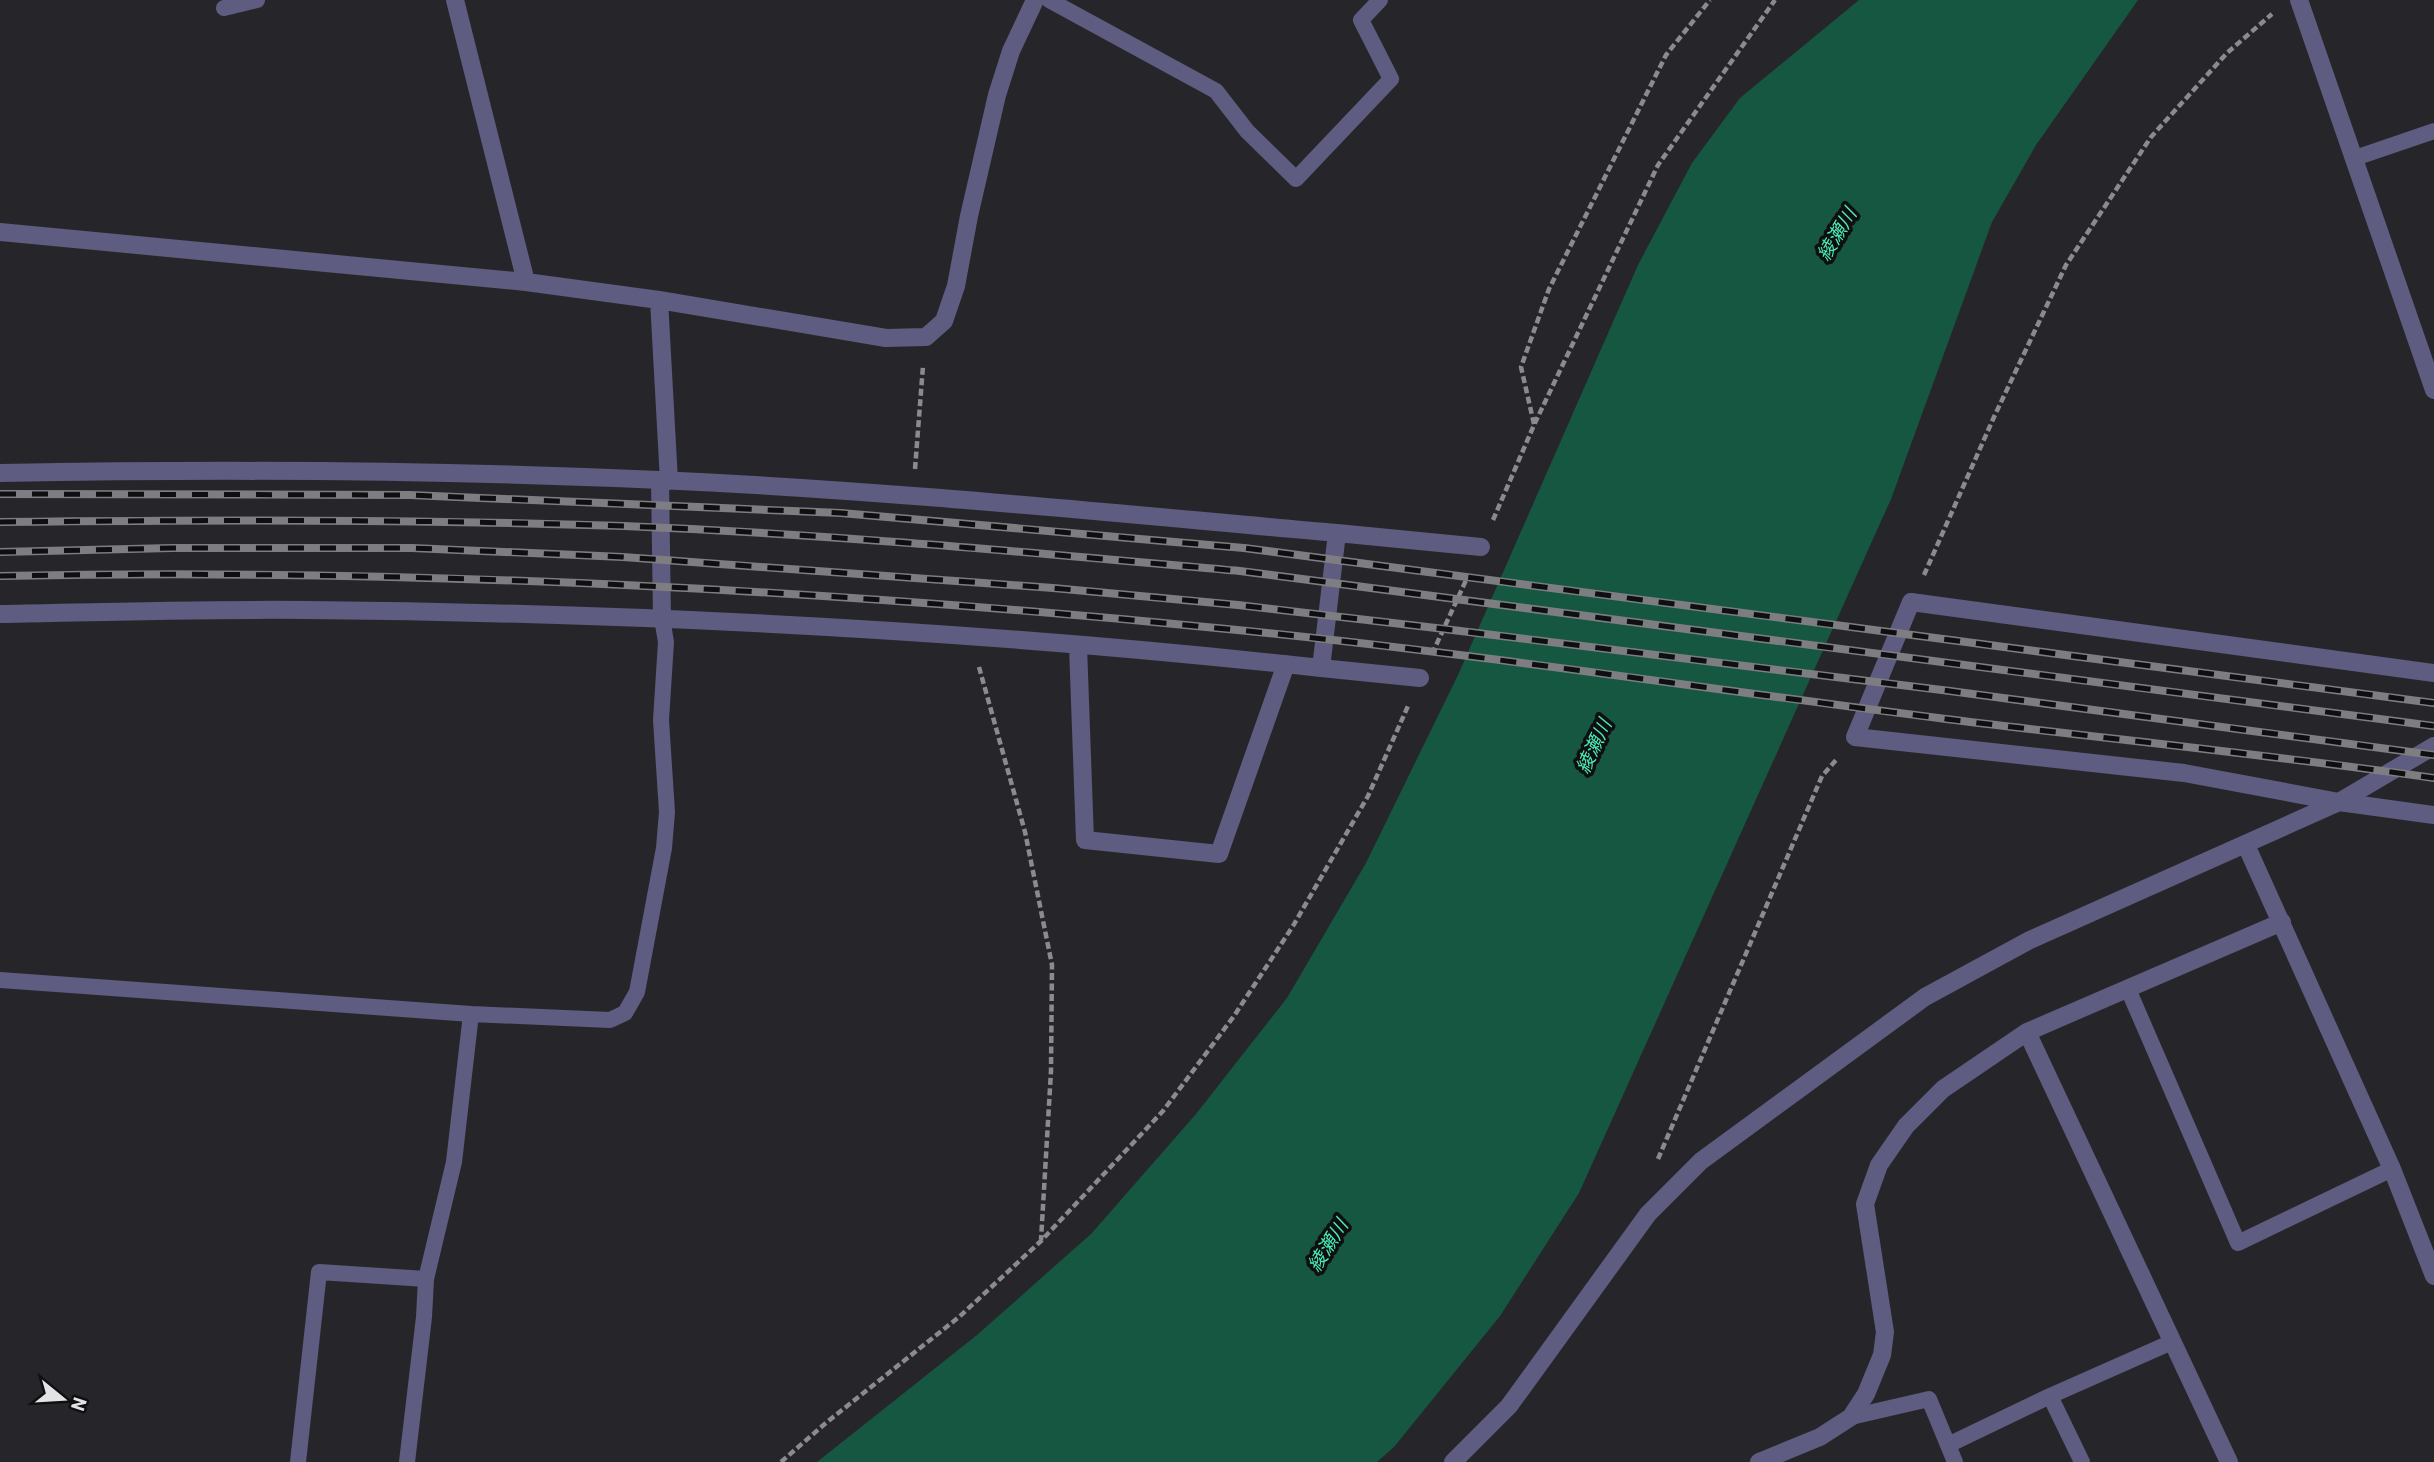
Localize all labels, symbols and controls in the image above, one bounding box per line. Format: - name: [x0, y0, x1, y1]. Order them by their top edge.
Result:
- water label: 綾瀬川: [1811, 202, 1862, 264]
- water label: 綾瀬川: [1571, 714, 1616, 777]
- water label: 綾瀬川: [1302, 1213, 1353, 1275]
- north arrow: [28, 1364, 98, 1434]
- text: N: [67, 1395, 93, 1414]

